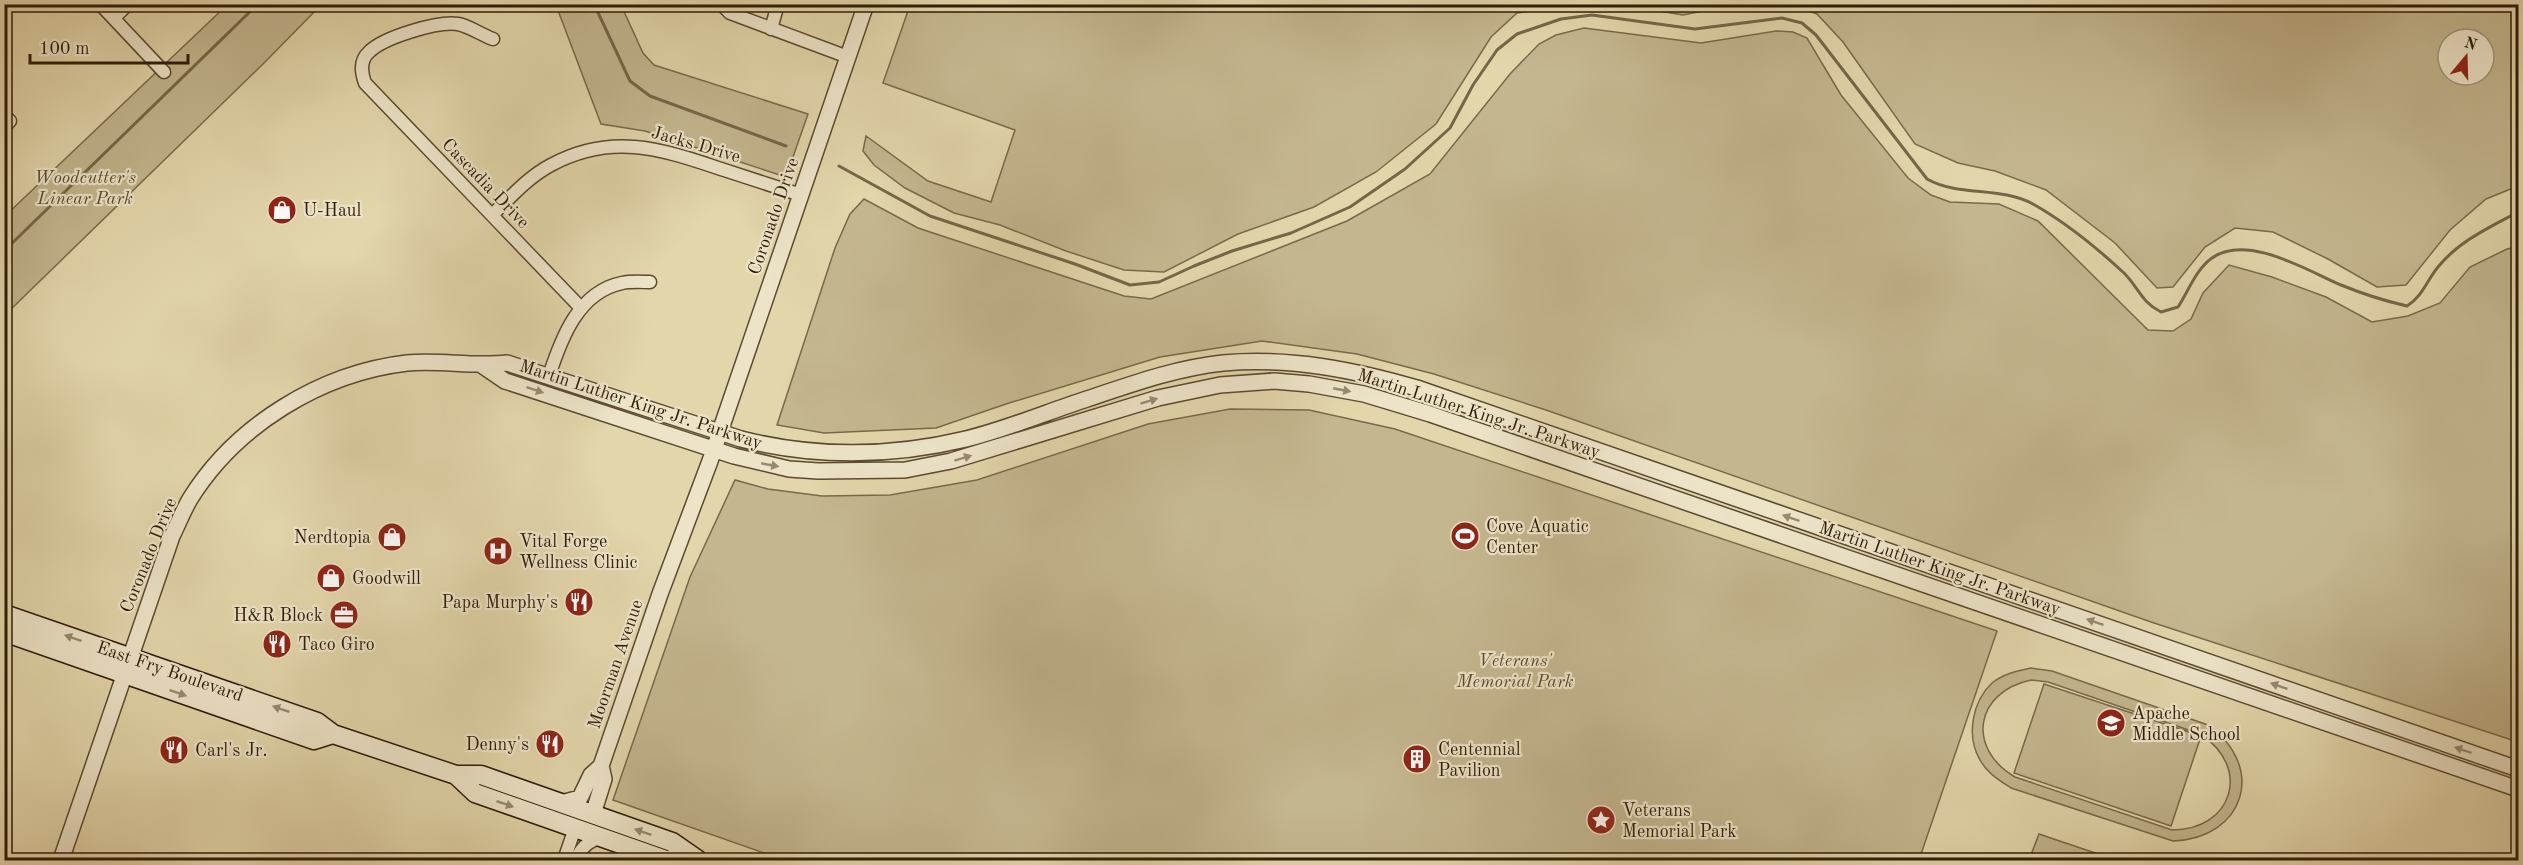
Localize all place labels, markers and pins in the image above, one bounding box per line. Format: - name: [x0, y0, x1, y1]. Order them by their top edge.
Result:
- shop icon: U-Haul: [266, 194, 298, 226]
- place label: U-Haul: [303, 202, 361, 220]
- place label: Cove Aquatic Center: [1486, 518, 1589, 557]
- sports icon: Cove Aquatic Center: [1449, 520, 1481, 552]
- shop icon: Nerdtopia: [376, 521, 408, 553]
- place label: Nerdtopia: [294, 529, 371, 547]
- place label: Vital Forge Wellness Clinic: [519, 533, 638, 572]
- hospital icon: Vital Forge Wellness Clinic: [482, 535, 514, 567]
- shop icon: Goodwill: [315, 562, 347, 594]
- place label: Goodwill: [352, 570, 421, 588]
- restaurant icon: Papa Murphy's: [563, 586, 595, 618]
- place label: Papa Murphy's: [442, 594, 558, 612]
- office icon: H&R Block: [328, 599, 360, 631]
- place label: H&R Block: [233, 607, 323, 625]
- restaurant icon: Taco Giro: [261, 628, 293, 660]
- place label: Taco Giro: [298, 636, 375, 654]
- place label: Apache Middle School: [2132, 705, 2241, 744]
- school or university icon: Apache Middle School: [2095, 707, 2127, 739]
- restaurant icon: Denny's: [534, 728, 566, 760]
- restaurant icon: Carl's Jr.: [158, 734, 190, 766]
- place label: Denny's: [466, 736, 529, 754]
- place label: Centennial Pavilion: [1438, 741, 1521, 780]
- place label: Carl's Jr.: [195, 742, 268, 760]
- building icon: Centennial Pavilion: [1401, 743, 1433, 775]
- place label: Veterans Memorial Park: [1622, 802, 1737, 841]
- place icon: Veterans Memorial Park: [1585, 804, 1617, 836]

